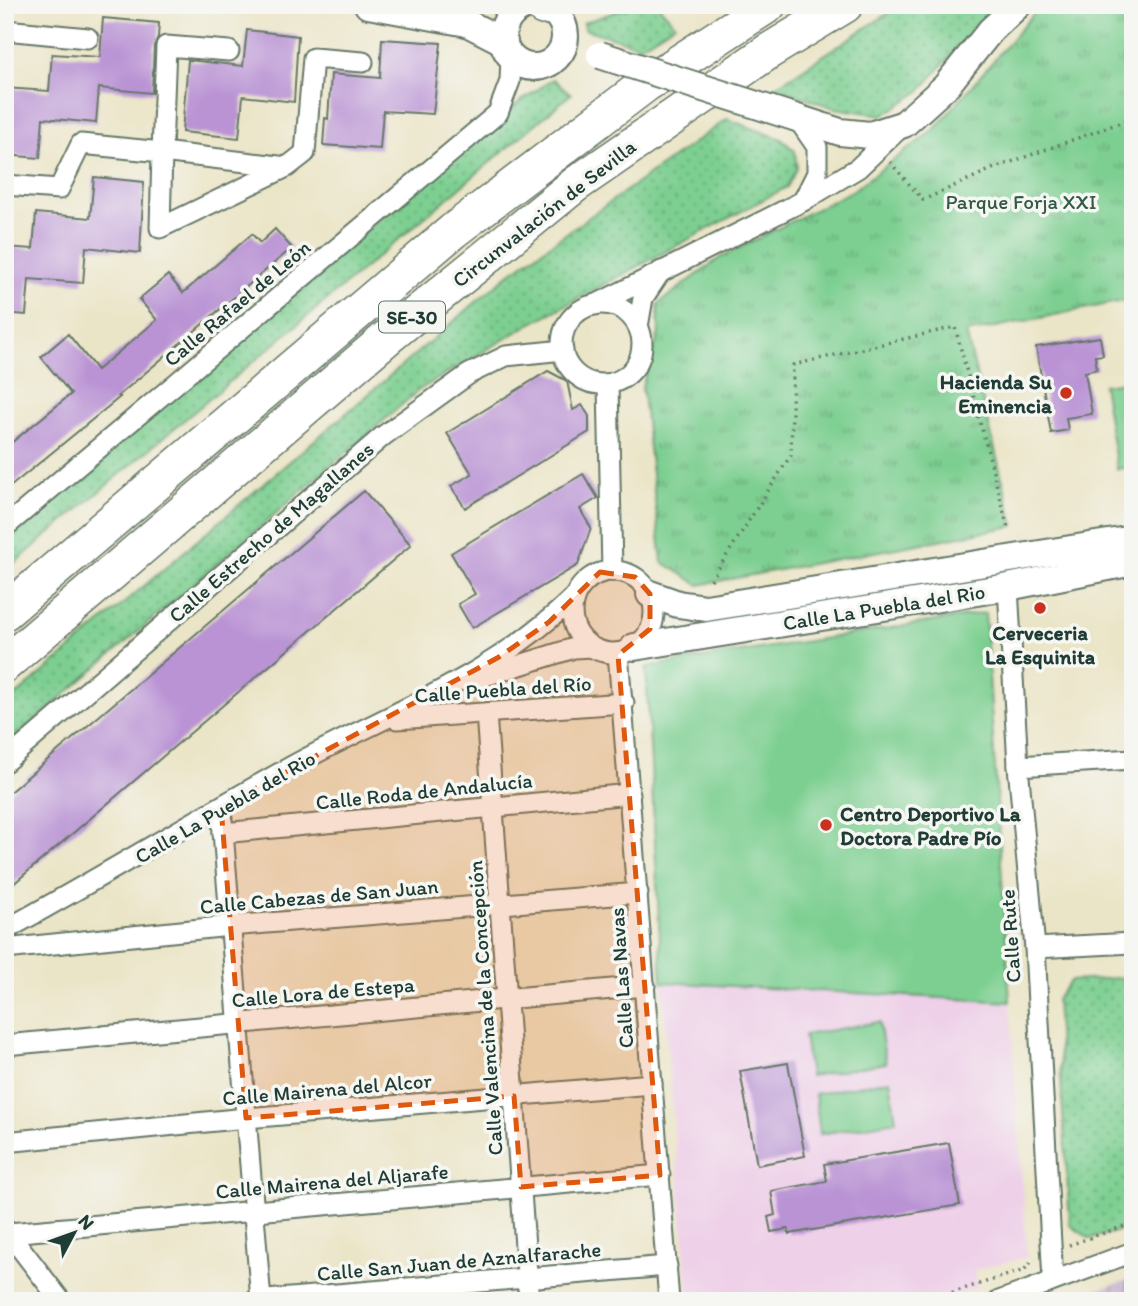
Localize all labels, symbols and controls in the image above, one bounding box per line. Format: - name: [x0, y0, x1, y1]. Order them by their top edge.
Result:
- street label: Circunvalación de Sevilla: [447, 134, 641, 292]
- park label: Parque Forja XXI: [945, 189, 1097, 214]
- street label: Calle Rafael de León: [159, 234, 316, 372]
- road number: SE-30: [379, 302, 445, 332]
- place label: Hacienda Su Eminencia: [940, 369, 1053, 418]
- marker: Hacienda Su Eminencia: [1058, 385, 1074, 401]
- street label: Calle Estrecho de Magallanes: [163, 436, 379, 628]
- street label: Calle La Puebla del Rio: [781, 579, 987, 635]
- marker: Cerveceria La Esquinita: [1032, 600, 1048, 616]
- place label: Cerveceria La Esquinita: [985, 620, 1096, 670]
- street label: Calle Puebla del Río: [414, 670, 592, 708]
- street label: Calle La Puebla del Rio: [130, 745, 320, 869]
- street label: Calle Roda de Andalucía: [314, 767, 534, 815]
- place label: Centro Deportivo La Doctora Padre Pío: [840, 801, 1022, 850]
- marker: Centro Deportivo La Doctora Padre Pío: [818, 817, 834, 833]
- street label: Calle Valencina de la Concepción: [462, 859, 508, 1156]
- street label: Calle Cabezas de San Juan: [199, 873, 439, 919]
- street label: Calle Rute: [994, 888, 1026, 984]
- street label: Calle Las Navas: [604, 907, 638, 1049]
- street label: Calle Lora de Estepa: [230, 972, 416, 1012]
- street label: Calle Mairena del Alcor: [221, 1067, 433, 1111]
- street label: Calle Mairena del Aljarafe: [215, 1158, 449, 1204]
- north arrow: [38, 1198, 108, 1268]
- text: N: [74, 1210, 99, 1235]
- street label: Calle San Juan de Aznalfarache: [316, 1236, 602, 1286]

